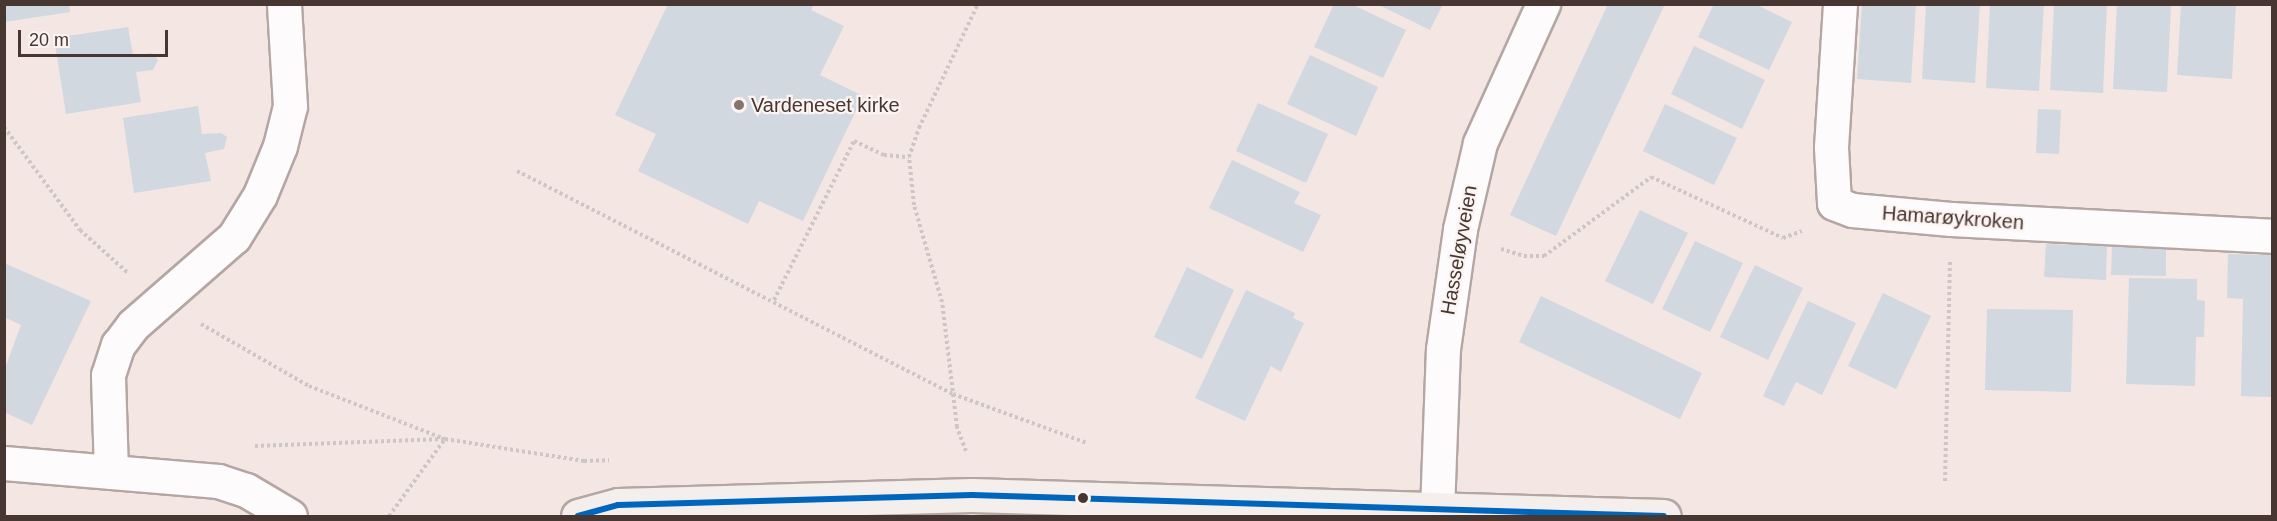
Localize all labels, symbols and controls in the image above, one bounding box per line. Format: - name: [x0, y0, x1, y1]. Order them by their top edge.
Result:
- scale bar: [21, 18, 171, 56]
- text: 20 m: [29, 30, 69, 50]
- place label: Vardeneset kirke: [751, 93, 900, 117]
- marker: Vardeneset kirke: [732, 98, 746, 112]
- street label: Hasseløyveien: [1436, 183, 1482, 317]
- street label: Hamarøykroken: [1881, 201, 2025, 235]
- unlabelled marker: [1077, 492, 1089, 504]

